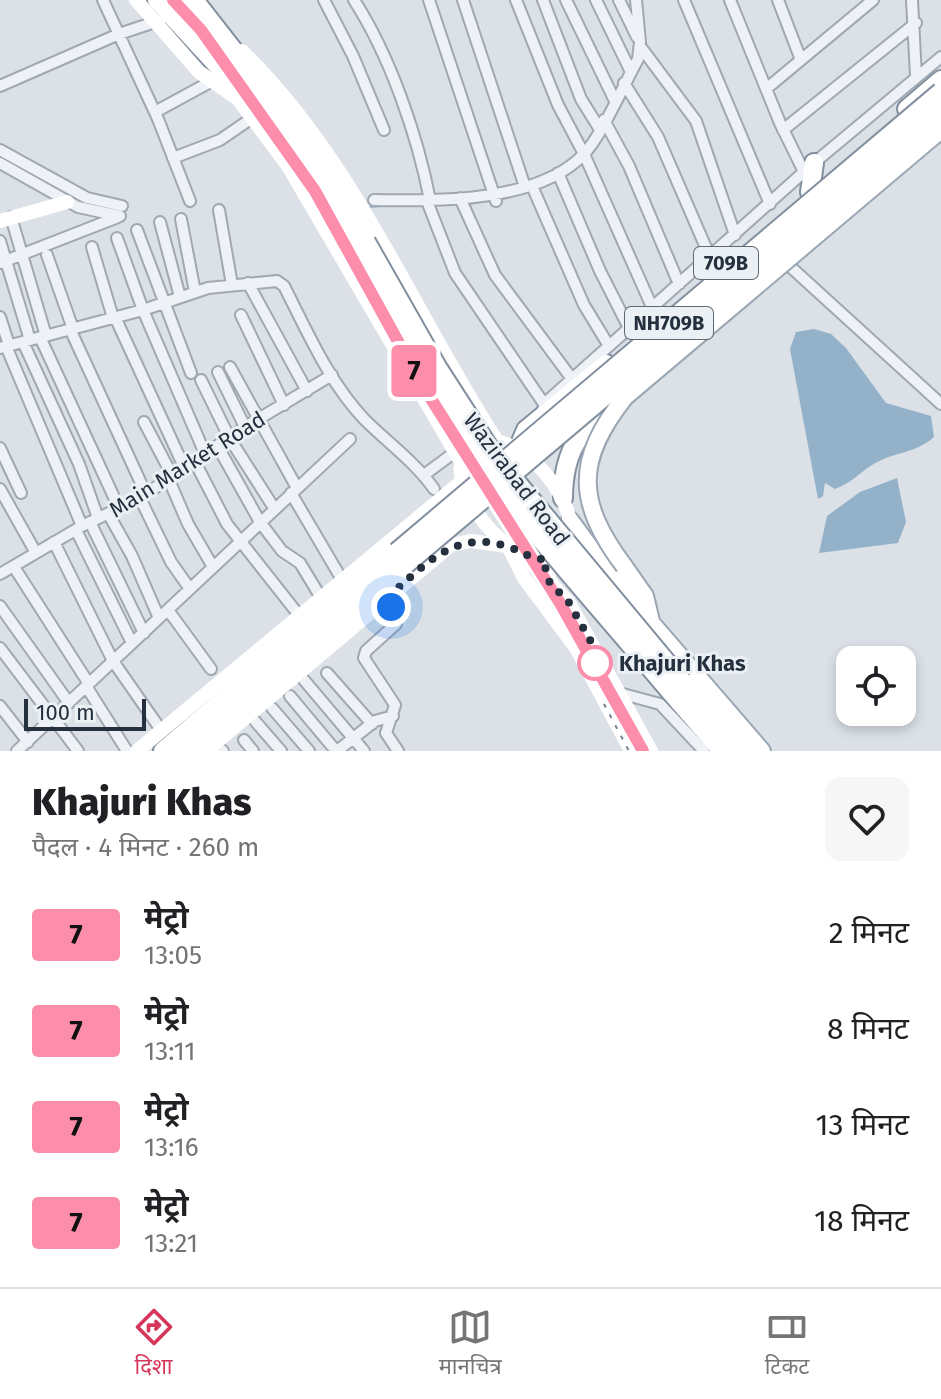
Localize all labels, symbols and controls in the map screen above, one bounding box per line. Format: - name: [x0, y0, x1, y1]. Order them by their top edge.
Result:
- road number: 709B: [694, 247, 758, 279]
- road number: NH709B: [625, 307, 713, 339]
- line badge: 7: [388, 345, 440, 397]
- text: 7: [407, 354, 421, 387]
- street label: Main Market Road: [104, 406, 270, 523]
- street label: Wazirabad Road: [458, 407, 575, 551]
- your location: [371, 587, 411, 627]
- marker: Khajuri Khas: [578, 646, 612, 680]
- map controls: [836, 646, 916, 726]
- button: locate: [836, 646, 916, 726]
- place label: Khajuri Khas: [619, 650, 746, 677]
- scale bar: [24, 695, 146, 731]
- text: 100 m: [36, 699, 95, 726]
- button: heart: [825, 777, 909, 861]
- text: Khajuri Khas: [32, 779, 252, 825]
- text: पैदल · 4 मिनट · 260 m: [32, 832, 259, 863]
- text: मेट्रो: [144, 900, 189, 936]
- text: 2 मिनट: [829, 915, 909, 951]
- text: 7: [69, 918, 83, 951]
- text: 13:05: [144, 940, 202, 971]
- text: मेट्रो: [144, 996, 189, 1032]
- text: 8 मिनट: [827, 1011, 909, 1047]
- text: 7: [69, 1014, 83, 1047]
- text: 13:11: [144, 1036, 196, 1067]
- text: मेट्रो: [144, 1092, 189, 1128]
- text: 13 मिनट: [816, 1107, 909, 1143]
- text: 7: [69, 1110, 83, 1143]
- text: 13:16: [144, 1132, 199, 1163]
- text: मेट्रो: [144, 1188, 189, 1224]
- text: 18 मिनट: [814, 1203, 909, 1239]
- text: 7: [69, 1206, 83, 1239]
- text: 13:21: [144, 1228, 198, 1259]
- tab: दिशा: [132, 1305, 176, 1383]
- tab: मानचित्र: [439, 1305, 502, 1383]
- tab: टिकट: [765, 1305, 809, 1383]

